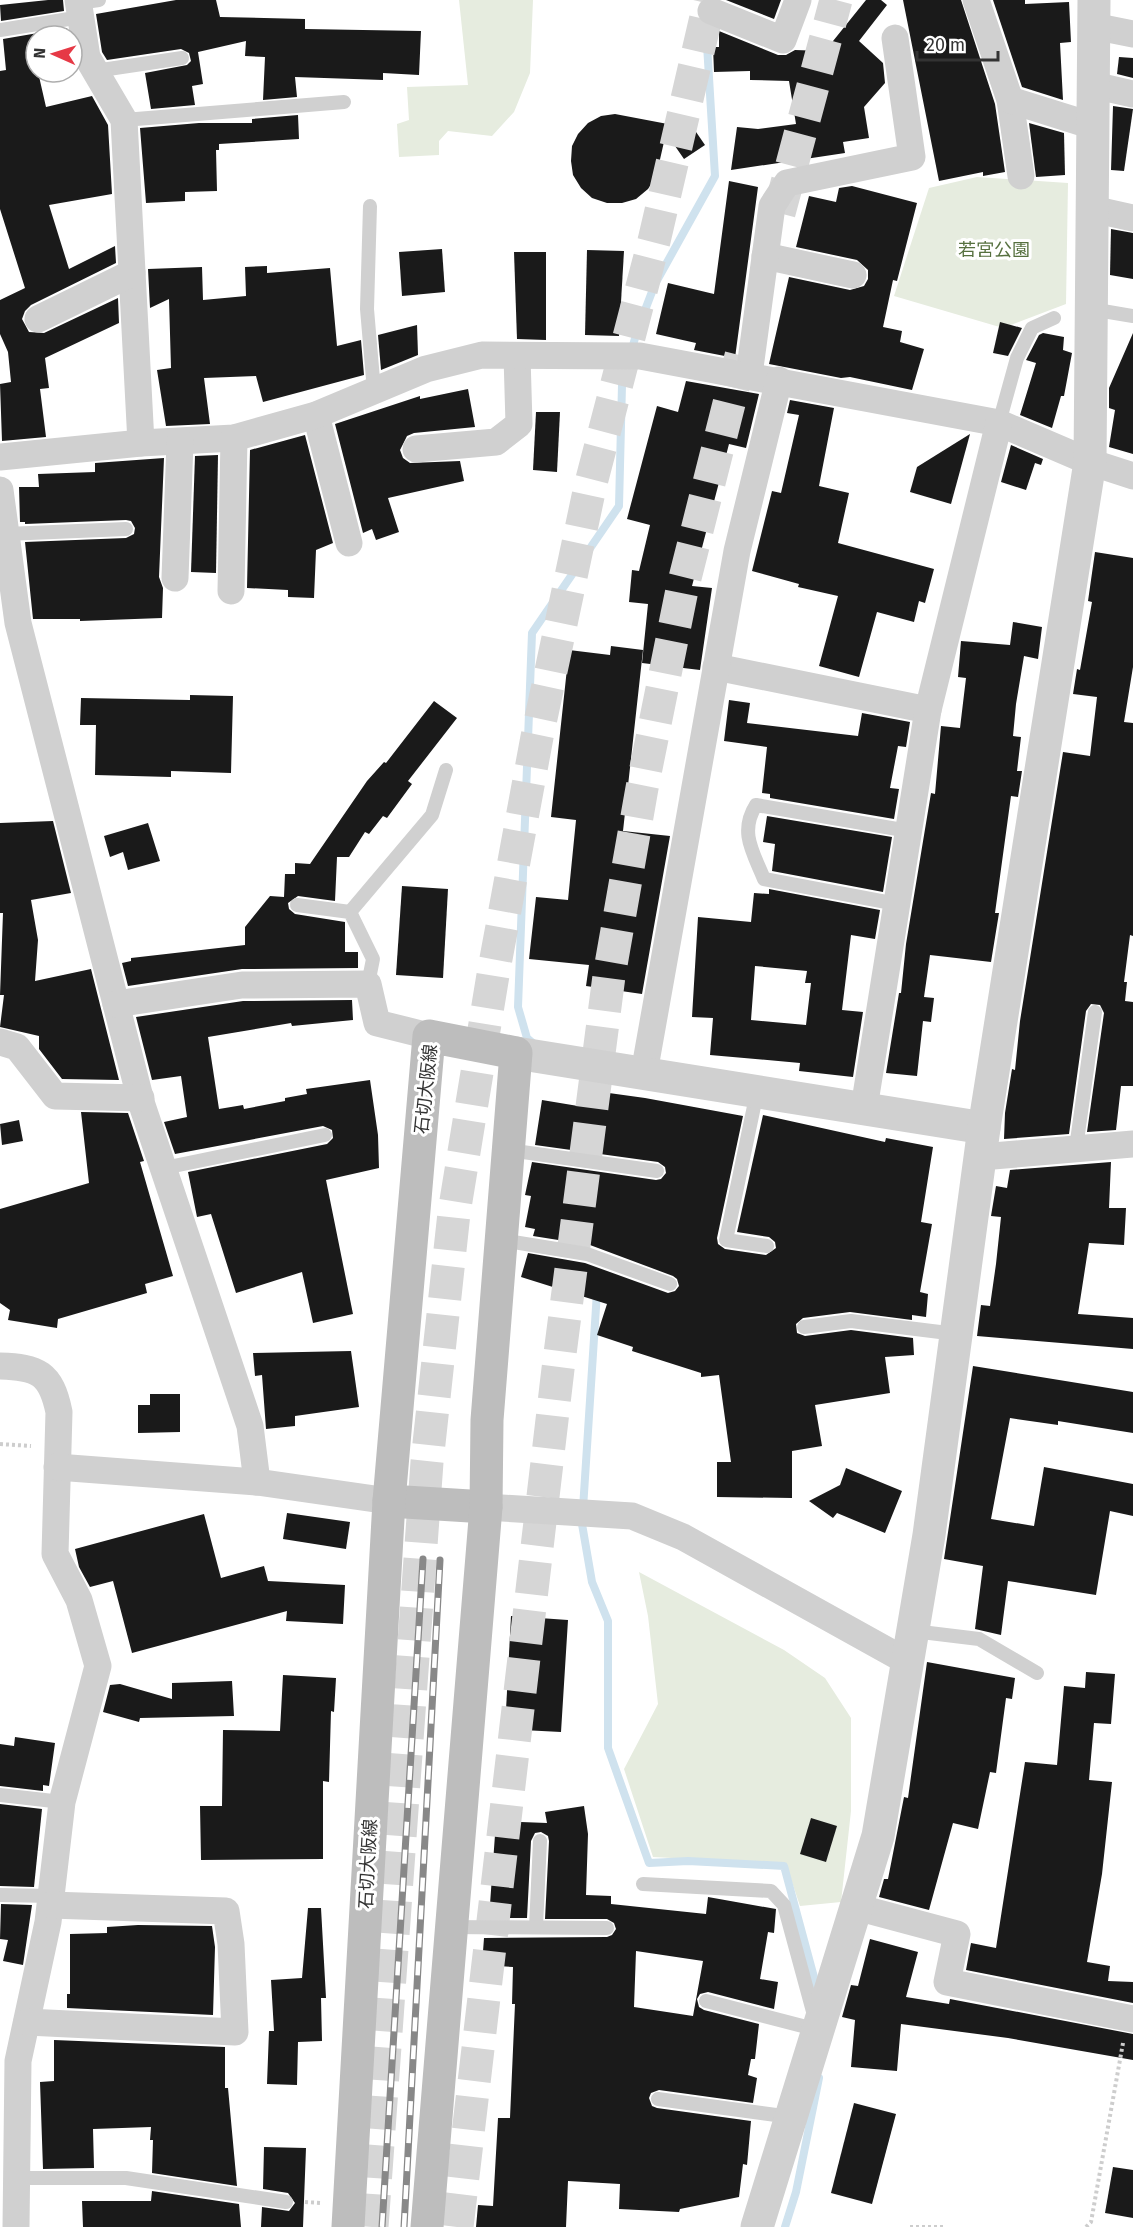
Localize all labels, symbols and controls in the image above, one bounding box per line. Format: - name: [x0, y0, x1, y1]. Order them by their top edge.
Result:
- north arrow: [24, 24, 84, 84]
- scale bar: [917, 24, 998, 62]
- text: 20 m: [926, 34, 965, 56]
- text: N: [30, 47, 49, 59]
- park label: 若宮公園: [958, 239, 1030, 261]
- street label: 石切大阪線: [410, 1043, 442, 1135]
- street label: 石切大阪線: [355, 1818, 381, 1910]

